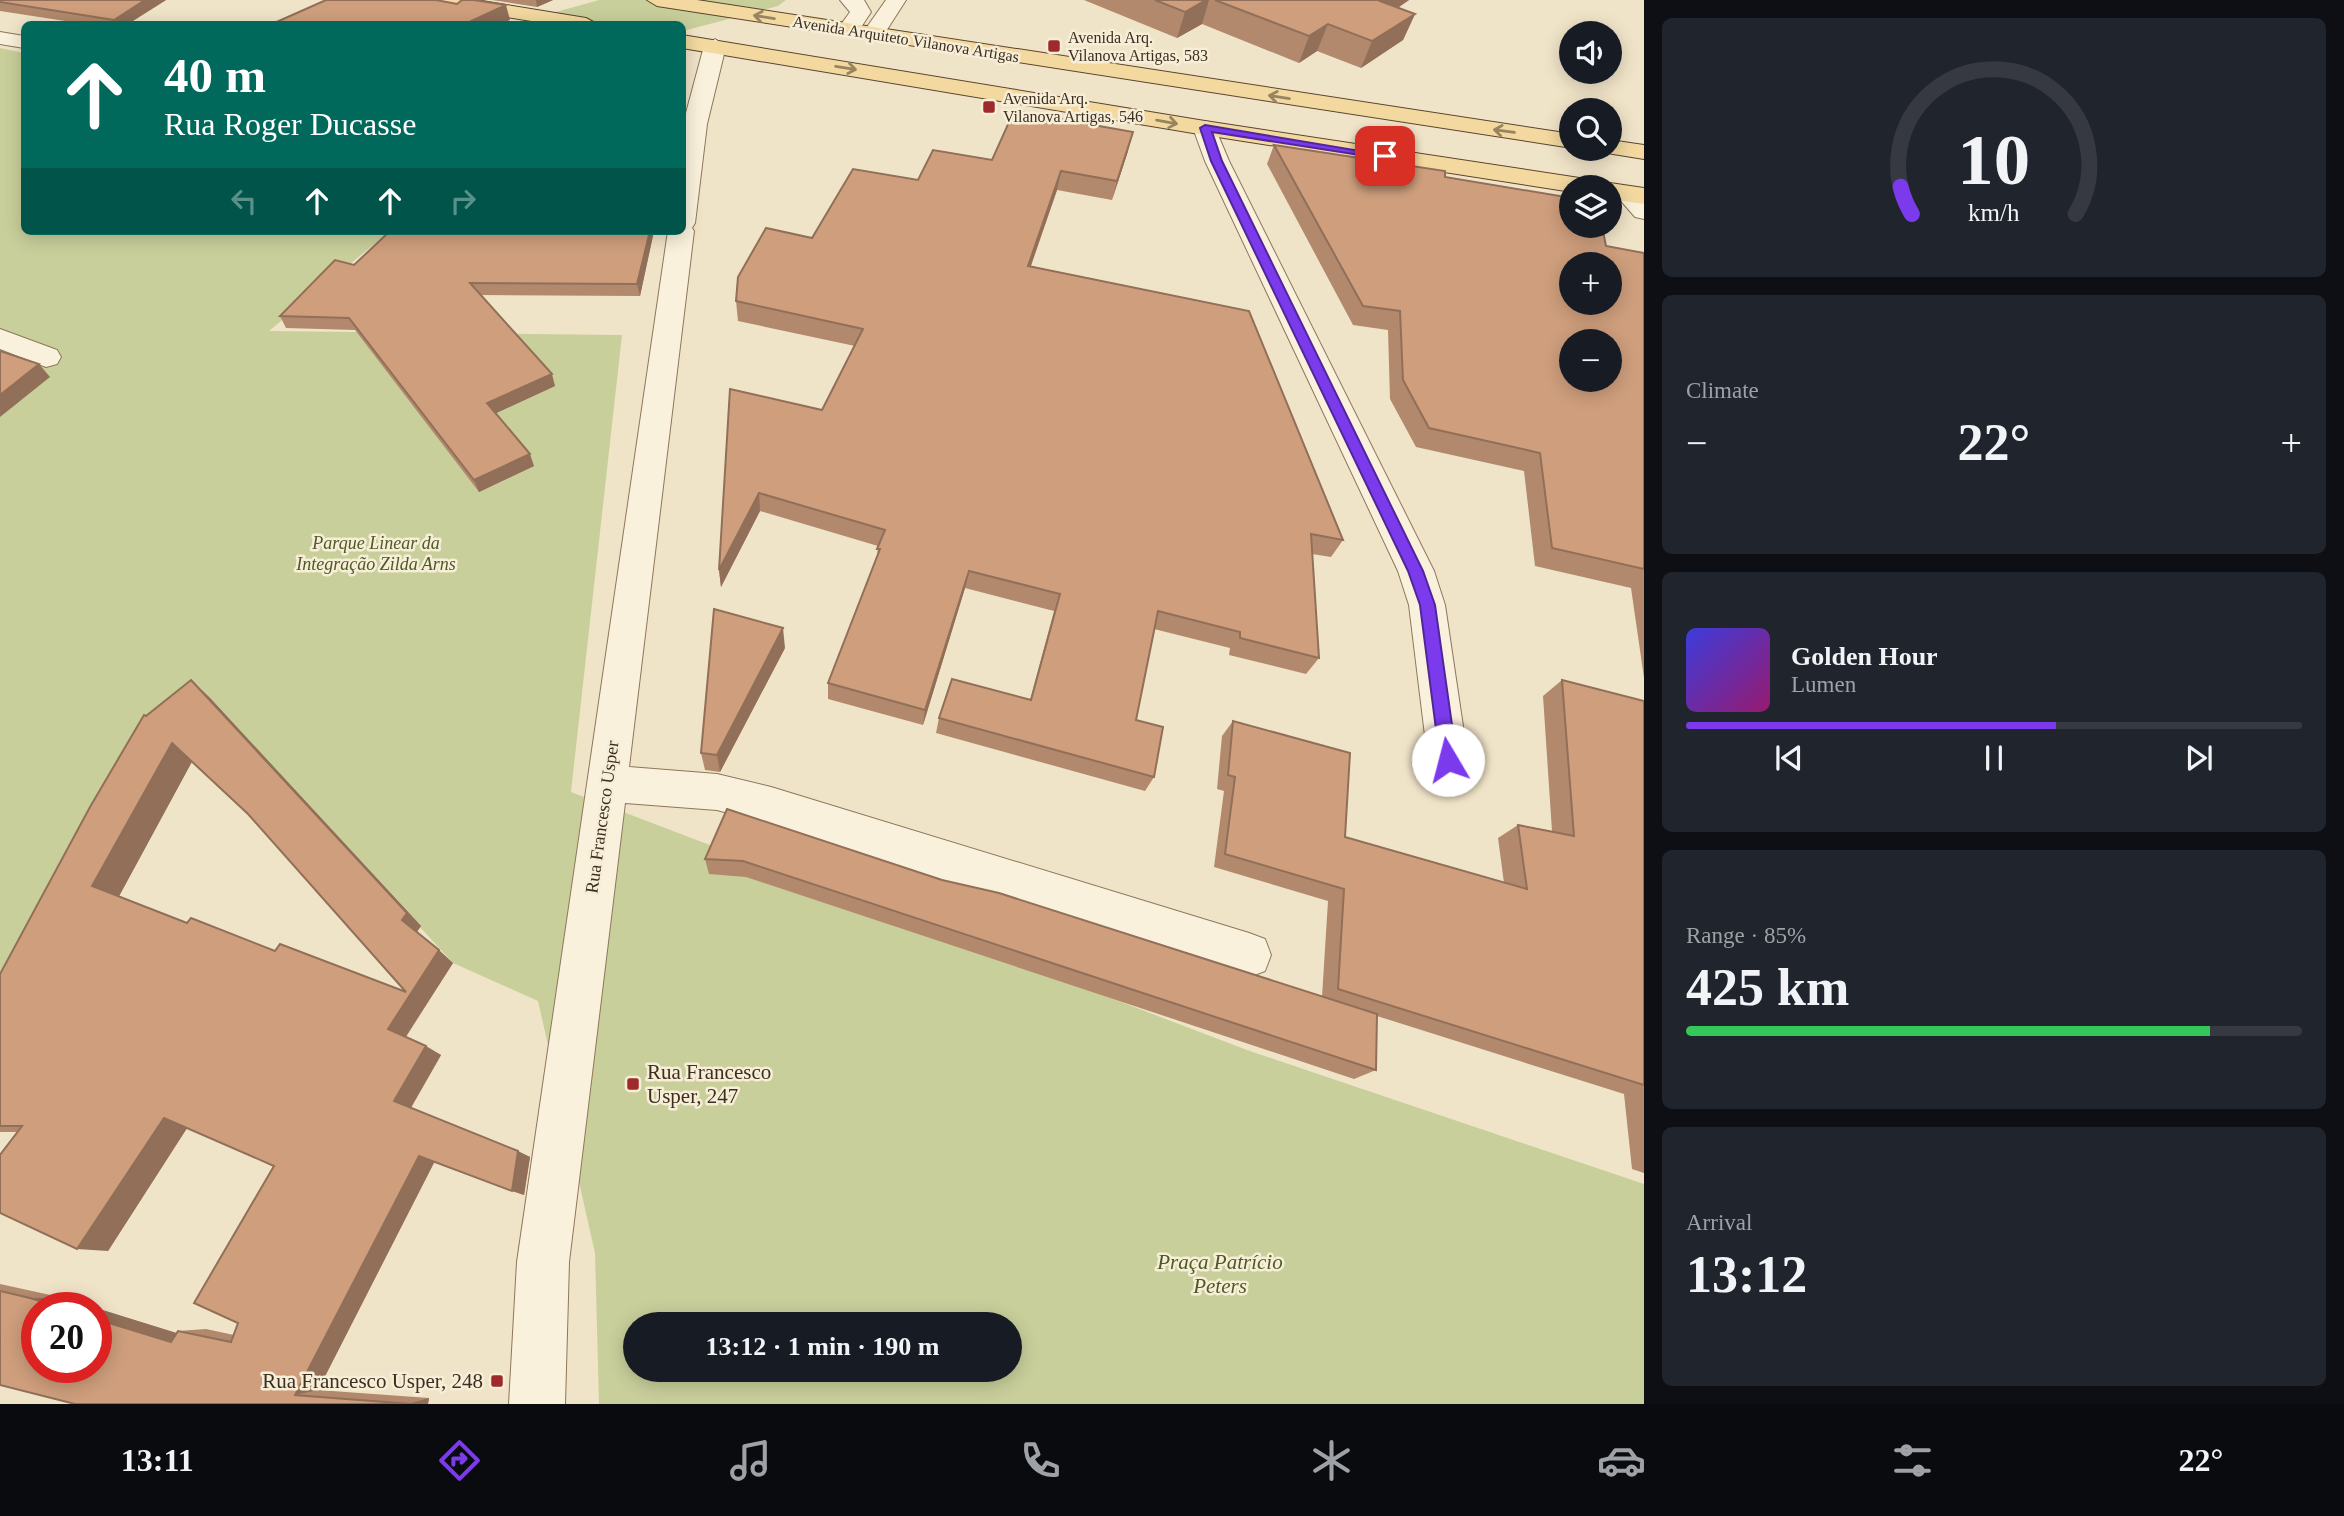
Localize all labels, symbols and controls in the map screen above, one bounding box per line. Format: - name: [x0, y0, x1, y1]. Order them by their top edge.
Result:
- one-way arrow: [753, 10, 776, 23]
- street label: Avenida Arquiteto Vilanova Artigas: [791, 13, 1020, 66]
- map controls: [1559, 21, 1622, 392]
- button: sound: [1559, 21, 1622, 84]
- place label: Avenida Arq. Vilanova Artigas, 583: [1068, 29, 1208, 65]
- marker: Avenida Arq. Vilanova Artigas, 583: [1046, 38, 1062, 54]
- text: 40 m: [164, 48, 266, 103]
- icon: ahead: [49, 49, 140, 140]
- one-way arrow: [835, 62, 857, 75]
- place label: Avenida Arq. Vilanova Artigas, 546: [1003, 90, 1143, 126]
- one-way arrow: [1268, 90, 1291, 103]
- button: search: [1559, 98, 1622, 161]
- marker: Avenida Arq. Vilanova Artigas, 546: [981, 99, 997, 115]
- text: Rua Roger Ducasse: [164, 106, 416, 142]
- one-way arrow: [1156, 116, 1178, 129]
- text: 10: [1958, 119, 2030, 200]
- one-way arrow: [1493, 124, 1516, 137]
- pin: [1355, 126, 1415, 186]
- icon: arrive: [1366, 137, 1404, 175]
- button: layers: [1559, 175, 1622, 238]
- icon: left: [225, 182, 263, 220]
- icon: ahead: [298, 182, 336, 220]
- icon: ahead: [371, 182, 409, 220]
- icon: right: [444, 182, 482, 220]
- text: km/h: [1968, 198, 2020, 225]
- button: +: [1559, 252, 1622, 315]
- button: −: [1559, 329, 1622, 392]
- text: Climate: [1686, 378, 1759, 403]
- text: 22°: [1958, 414, 2030, 471]
- text: −: [1686, 422, 1707, 464]
- text: +: [2281, 422, 2302, 464]
- park label: Parque Linear da Integração Zilda Arns: [295, 533, 456, 574]
- text: Golden Hour: [1791, 642, 1938, 671]
- text: Lumen: [1791, 672, 1856, 697]
- position arrow: [1411, 723, 1485, 797]
- street label: Rua Francesco Usper: [581, 739, 623, 895]
- icon: previous: [1770, 739, 1808, 777]
- icon: pause: [1975, 739, 2013, 777]
- icon: next: [2180, 739, 2218, 777]
- text: Range · 85%: [1686, 923, 1806, 948]
- text: 425 km: [1686, 959, 1849, 1016]
- place label: Rua Francesco Usper, 247: [647, 1060, 771, 1108]
- marker: Rua Francesco Usper, 247: [625, 1076, 641, 1092]
- text: Arrival: [1686, 1210, 1752, 1235]
- text: 13:12: [1686, 1246, 1807, 1303]
- park label: Praça Patrício Peters: [1156, 1250, 1283, 1298]
- speed limit sign: 20: [21, 1292, 112, 1383]
- text: 13:12 · 1 min · 190 m: [706, 1332, 940, 1361]
- place label: Rua Francesco Usper, 248: [262, 1369, 483, 1393]
- marker: Rua Francesco Usper, 248: [489, 1373, 505, 1389]
- icon: directions: [435, 1436, 484, 1485]
- icon: music: [726, 1436, 775, 1485]
- icon: phone: [1016, 1436, 1065, 1485]
- icon: climate: [1307, 1436, 1356, 1485]
- icon: car: [1597, 1436, 1646, 1485]
- icon: filters: [1888, 1436, 1937, 1485]
- text: 13:11: [121, 1442, 194, 1478]
- text: 22°: [2178, 1442, 2223, 1478]

